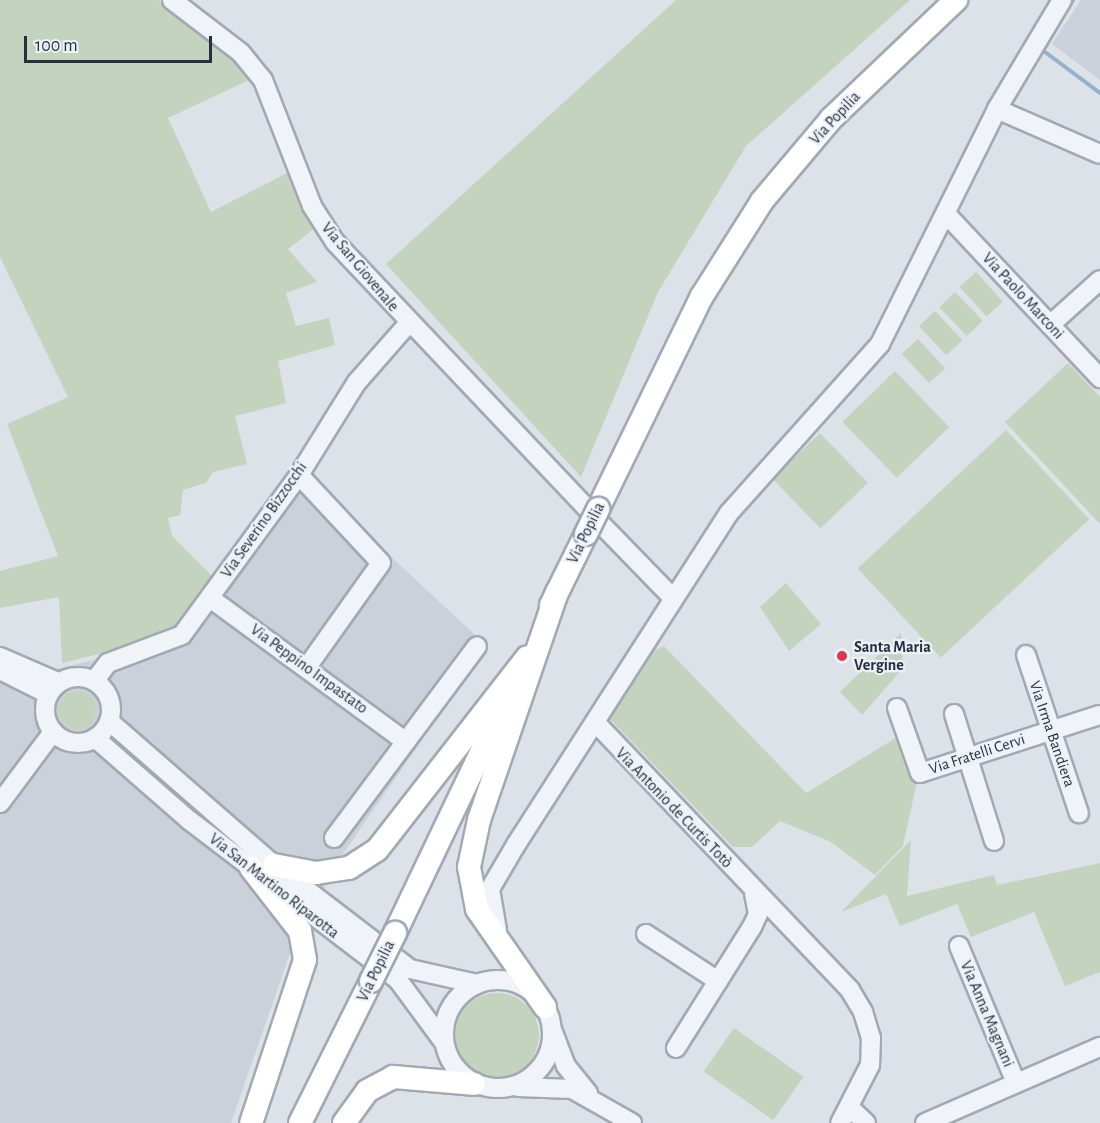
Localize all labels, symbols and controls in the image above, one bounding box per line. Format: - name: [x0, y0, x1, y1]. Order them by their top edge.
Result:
- scale bar: [27, 24, 214, 62]
- text: 100 m: [35, 37, 78, 55]
- street label: Via Popilia: [806, 87, 864, 149]
- street label: Via San Giovenale: [317, 219, 403, 315]
- street label: Via Paolo Marconi: [978, 249, 1068, 343]
- street label: Via Severino Bizzocchi: [217, 458, 311, 582]
- street label: Via Popilia: [563, 499, 609, 567]
- street label: Via Peppino Impastato: [247, 620, 371, 718]
- place label: Santa Maria Vergine: [854, 637, 931, 675]
- marker: Santa Maria Vergine: [835, 649, 849, 663]
- street label: Via Irma Bandiera: [1025, 678, 1079, 790]
- street label: Via Fratelli Cervi: [927, 729, 1027, 779]
- street label: Via Antonio de Curtis Totò: [612, 744, 736, 872]
- street label: Via San Martino Riparotta: [205, 829, 343, 943]
- street label: Via Popilia: [353, 937, 399, 1005]
- street label: Via Anna Magnani: [956, 958, 1018, 1070]

